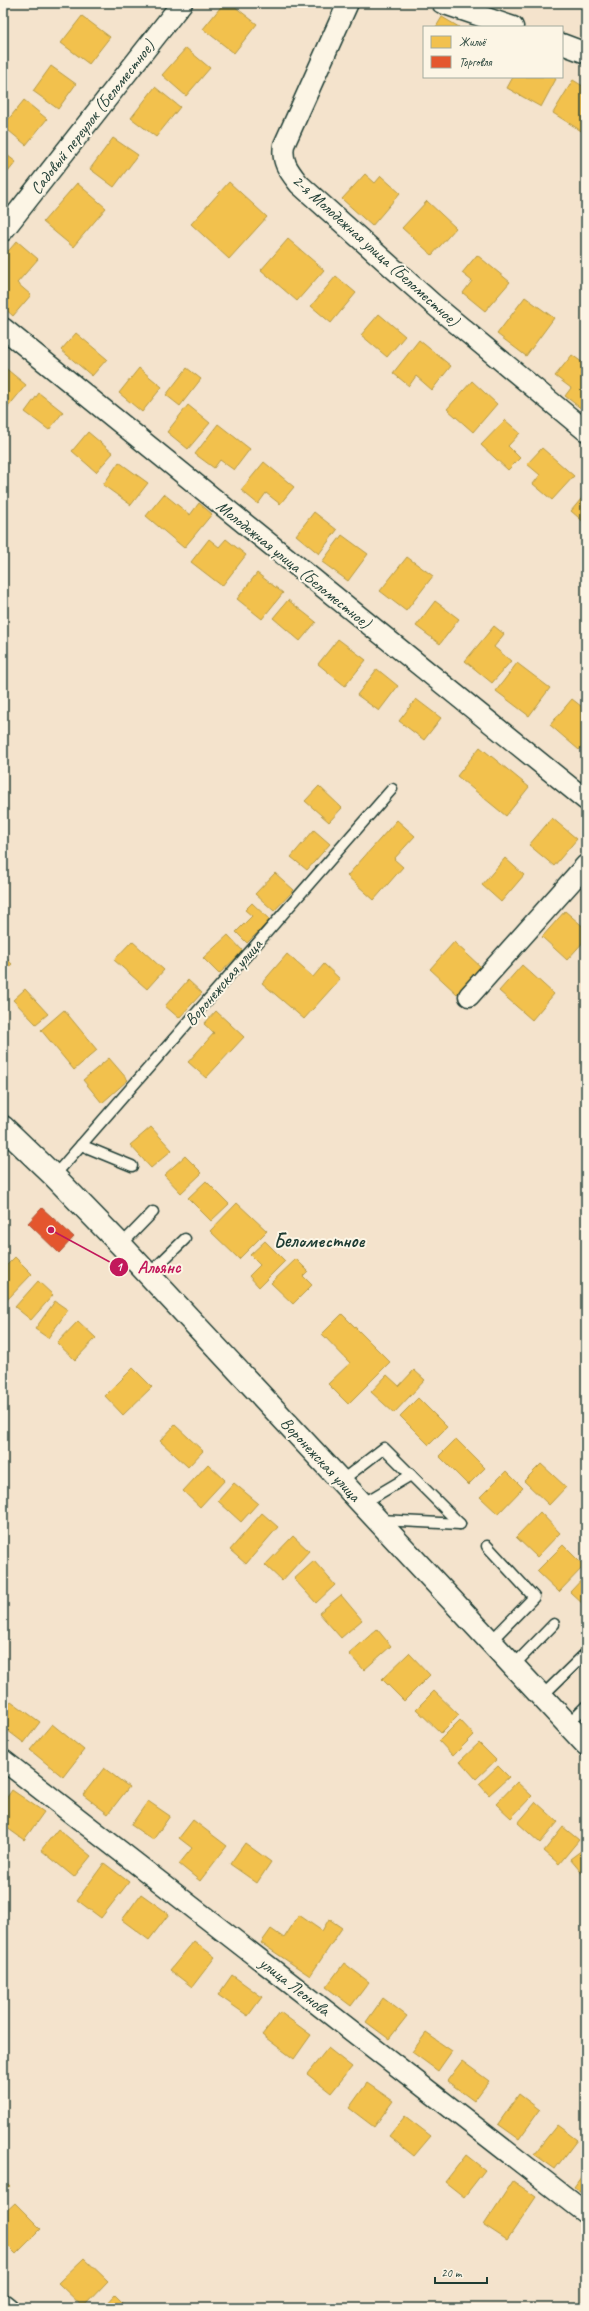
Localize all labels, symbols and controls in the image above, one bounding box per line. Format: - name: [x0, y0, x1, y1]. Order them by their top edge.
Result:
- legend: [423, 26, 563, 78]
- text: Жильё: [459, 34, 487, 50]
- street label: Садовый переулок (Беломестное): [26, 35, 160, 199]
- text: Торговля: [459, 54, 492, 70]
- street label: 2-я Молодежная улица (Беломестное): [288, 170, 465, 332]
- street label: Молодежная улица (Беломестное): [212, 496, 376, 634]
- street label: Воронежская улица: [180, 934, 267, 1030]
- district label: Беломестное: [274, 1229, 365, 1253]
- callout: Альянс: [109, 1252, 188, 1282]
- text: Альянс: [137, 1256, 182, 1278]
- text: 1: [116, 1259, 123, 1275]
- street label: Воронежская улица: [276, 1413, 366, 1507]
- street label: улица Леонова: [254, 1952, 335, 2021]
- scale bar: [435, 2259, 487, 2285]
- text: 20 m: [441, 2265, 463, 2281]

